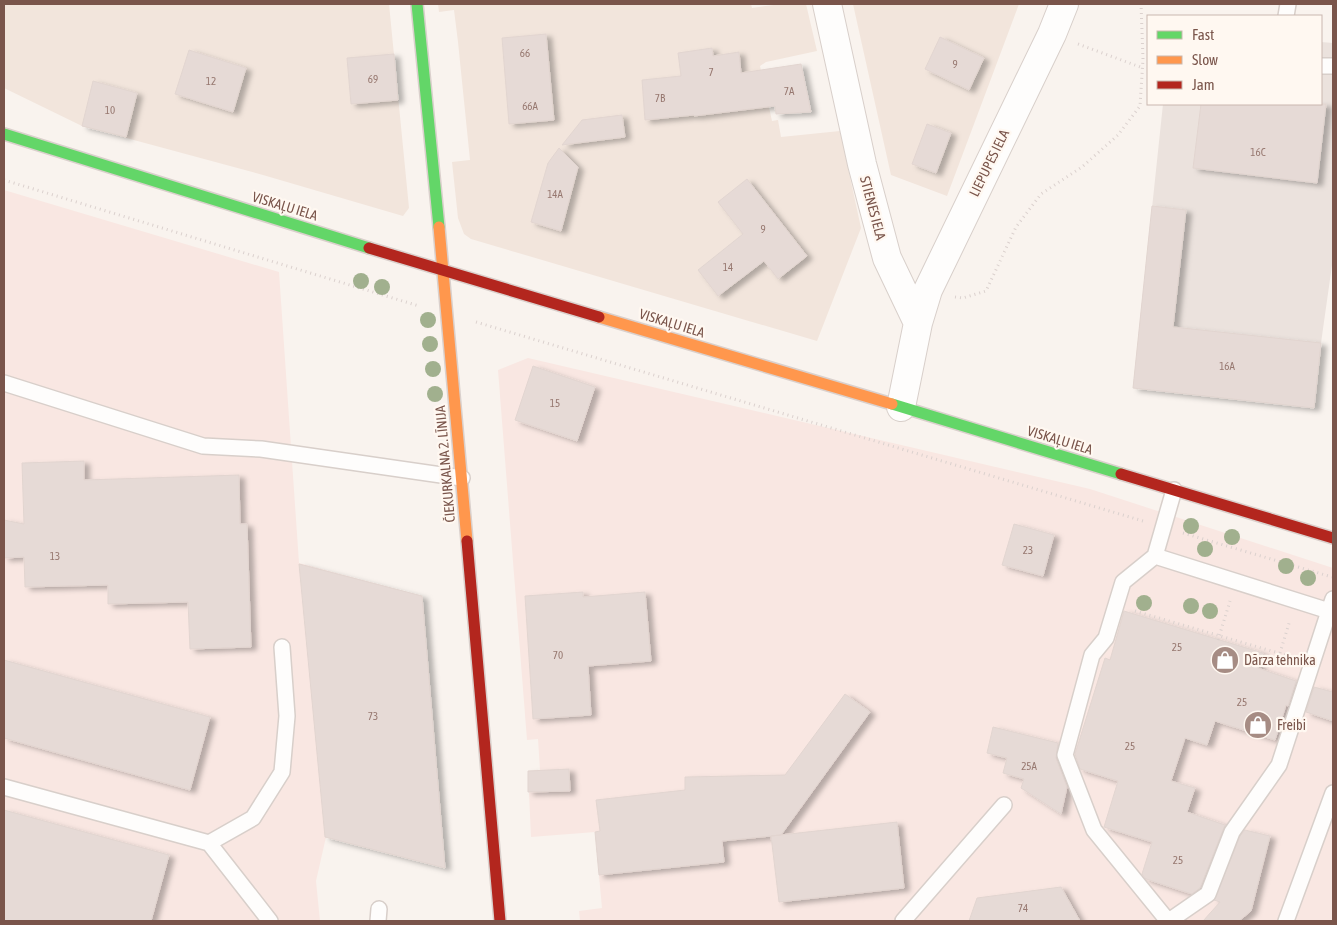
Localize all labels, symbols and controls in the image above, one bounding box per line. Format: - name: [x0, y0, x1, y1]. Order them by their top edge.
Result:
- legend: [1147, 15, 1322, 105]
- text: Fast: [1192, 26, 1214, 43]
- house number: 66: [520, 47, 530, 59]
- text: Slow: [1192, 51, 1218, 68]
- house number: 9: [952, 58, 958, 70]
- house number: 7: [708, 66, 714, 78]
- house number: 69: [368, 73, 378, 85]
- house number: 12: [206, 75, 216, 87]
- text: Jam: [1192, 76, 1215, 93]
- house number: 7A: [784, 85, 795, 97]
- house number: 7B: [655, 92, 666, 104]
- house number: 66A: [522, 100, 538, 112]
- house number: 10: [105, 104, 115, 116]
- street label: LIEPUPES IELA: [966, 127, 1012, 199]
- house number: 16C: [1250, 146, 1266, 158]
- street label: STIENES IELA: [857, 174, 889, 242]
- street label: VISKAĻU IELA: [250, 188, 320, 224]
- house number: 14A: [547, 188, 563, 200]
- house number: 9: [760, 223, 766, 235]
- house number: 14: [723, 261, 733, 273]
- street label: VISKAĻU IELA: [637, 305, 707, 341]
- house number: 16A: [1219, 360, 1235, 372]
- house number: 15: [550, 397, 560, 409]
- street label: ČIEKURKALNA 2. LĪNIJA: [431, 405, 458, 523]
- street label: VISKAĻU IELA: [1025, 422, 1095, 458]
- house number: 23: [1023, 544, 1033, 556]
- house number: 13: [50, 550, 60, 562]
- house number: 25: [1172, 641, 1182, 653]
- shop icon: Dārza tehnika: [1210, 645, 1240, 675]
- house number: 70: [553, 649, 563, 661]
- place label: Dārza tehnika: [1244, 652, 1316, 668]
- house number: 25: [1237, 696, 1247, 708]
- house number: 73: [368, 710, 378, 722]
- shop icon: Freibi: [1243, 710, 1273, 740]
- place label: Freibi: [1277, 717, 1306, 733]
- house number: 25: [1125, 740, 1135, 752]
- house number: 25A: [1021, 760, 1037, 772]
- house number: 25: [1173, 854, 1183, 866]
- house number: 74: [1018, 902, 1028, 914]

